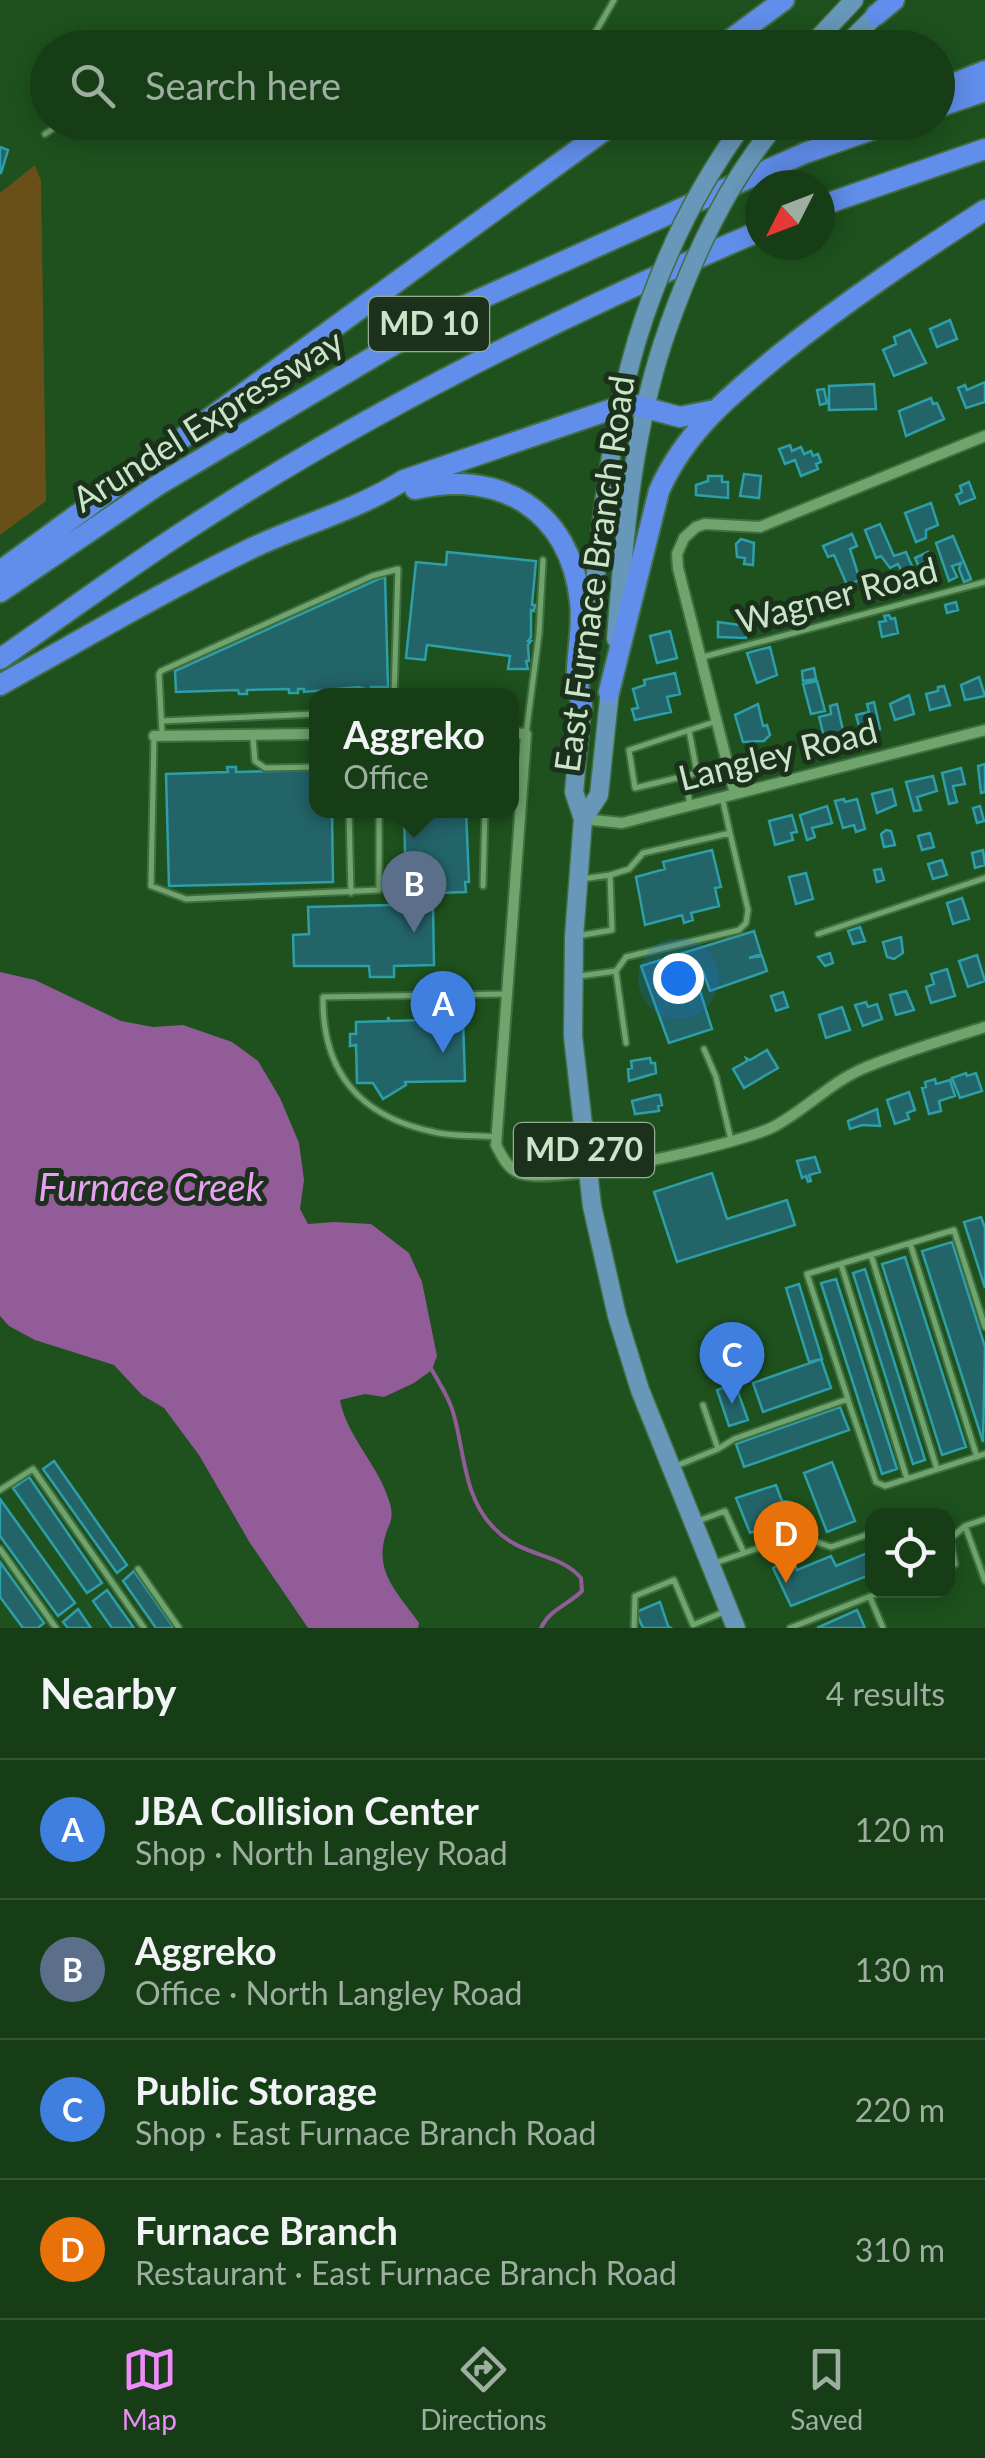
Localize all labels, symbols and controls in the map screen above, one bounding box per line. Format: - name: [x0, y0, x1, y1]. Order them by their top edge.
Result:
- search box: [30, 30, 955, 140]
- icon: search: [65, 58, 120, 113]
- text: Search here: [145, 62, 341, 108]
- north arrow: [745, 170, 835, 260]
- road number: MD 10: [369, 297, 489, 351]
- street label: Arundel Expressway: [64, 319, 350, 520]
- street label: East Furnace Branch Road: [544, 373, 642, 775]
- street label: Wagner Road: [731, 547, 942, 641]
- popup: [309, 688, 519, 818]
- street label: Langley Road: [674, 708, 881, 798]
- text: Aggreko: [343, 711, 485, 757]
- text: Office: [343, 757, 429, 796]
- pin: B: [382, 850, 446, 933]
- your location: [653, 953, 704, 1004]
- pin: A: [410, 970, 476, 1053]
- road number: MD 270: [514, 1123, 654, 1177]
- water label: Furnace Creek: [38, 1163, 265, 1209]
- pin: C: [700, 1322, 764, 1404]
- pin: D: [754, 1500, 818, 1583]
- map controls: [865, 1508, 955, 1598]
- button: locate: [865, 1508, 955, 1598]
- text: Nearby: [40, 1668, 177, 1718]
- text: 4 results: [826, 1674, 945, 1713]
- text: JBA Collision Center: [135, 1787, 479, 1833]
- text: A: [61, 1810, 84, 1849]
- text: 120 m: [855, 1810, 945, 1849]
- text: Shop · North Langley Road: [135, 1833, 508, 1872]
- text: Aggreko: [135, 1927, 277, 1973]
- text: B: [62, 1950, 83, 1989]
- text: 130 m: [855, 1950, 945, 1989]
- text: Office · North Langley Road: [135, 1973, 522, 2012]
- text: Public Storage: [135, 2067, 377, 2113]
- text: C: [62, 2090, 83, 2129]
- text: 220 m: [855, 2090, 945, 2129]
- text: Shop · East Furnace Branch Road: [135, 2113, 596, 2152]
- text: Furnace Branch: [135, 2207, 398, 2253]
- text: D: [60, 2230, 85, 2269]
- text: 310 m: [855, 2230, 945, 2269]
- text: Restaurant · East Furnace Branch Road: [135, 2253, 677, 2292]
- tab: Map: [122, 2342, 177, 2436]
- tab: Directions: [420, 2342, 547, 2436]
- tab: Saved: [790, 2342, 863, 2436]

